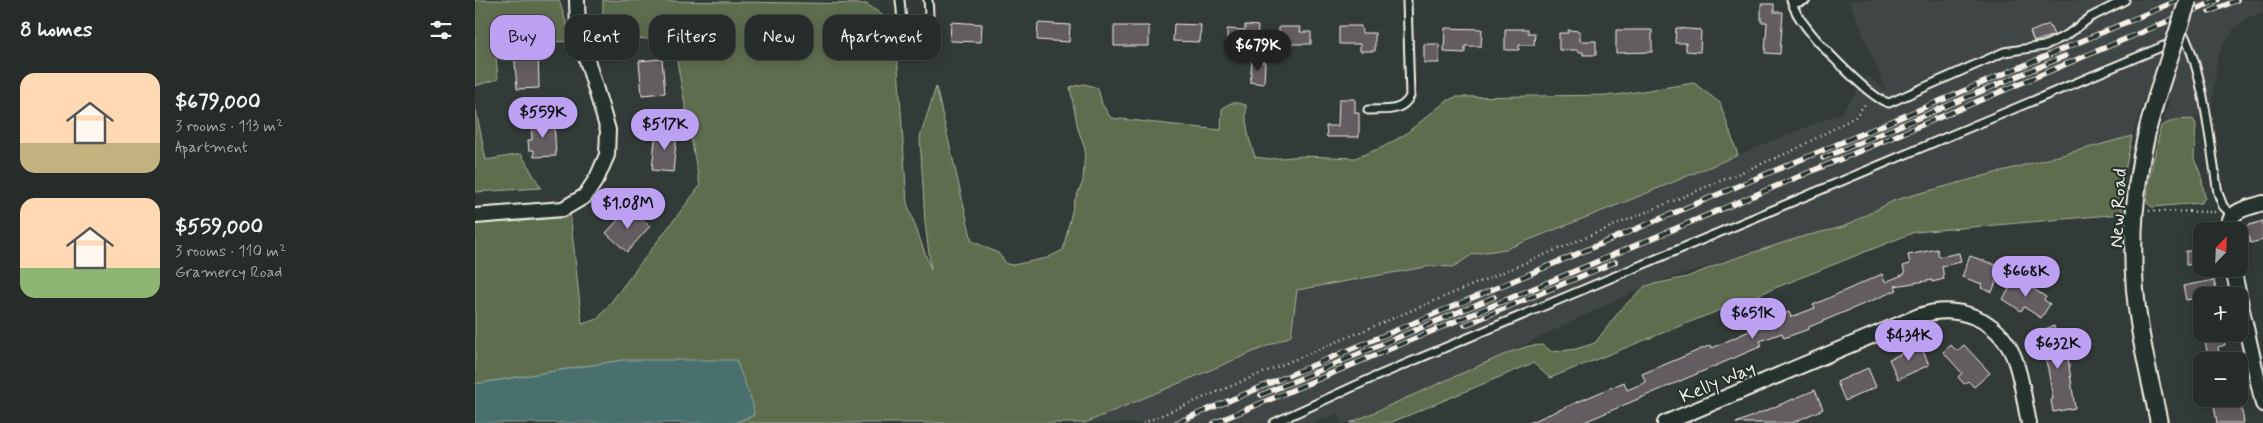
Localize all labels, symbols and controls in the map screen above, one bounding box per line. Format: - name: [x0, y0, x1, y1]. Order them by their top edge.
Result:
- chip: Buy: [490, 15, 555, 60]
- chip: Rent: [565, 15, 639, 60]
- chip: Filters: [649, 15, 735, 60]
- chip: New: [745, 15, 813, 60]
- chip: Apartment: [823, 15, 941, 60]
- text: 8 homes: [20, 16, 92, 44]
- icon: filters: [427, 16, 455, 44]
- pin: $679K: [1223, 30, 1293, 72]
- text: $679K: [1235, 35, 1281, 56]
- text: $679,000: [175, 88, 261, 116]
- icon: home: [60, 93, 120, 153]
- pin: $559K: [508, 96, 578, 139]
- text: $559K: [519, 102, 567, 123]
- pin: $517K: [630, 108, 700, 151]
- text: $517K: [642, 114, 688, 135]
- text: 3 rooms · 113 m²: [175, 116, 283, 137]
- text: Apartment: [175, 137, 248, 158]
- street label: New Road: [2104, 168, 2133, 249]
- pin: $1.08M: [587, 188, 669, 230]
- text: $1.08M: [602, 193, 654, 214]
- text: $559,000: [175, 213, 263, 241]
- icon: home: [60, 218, 120, 278]
- north arrow: [2193, 222, 2247, 278]
- map controls: [2193, 222, 2248, 407]
- text: 3 rooms · 110 m²: [175, 241, 286, 262]
- pin: $668K: [1991, 256, 2061, 298]
- text: $668K: [2003, 261, 2049, 282]
- text: Gramercy Road: [175, 262, 282, 283]
- button: +: [2193, 287, 2248, 342]
- pin: $651K: [1718, 298, 1788, 340]
- text: $651K: [1731, 303, 1775, 324]
- pin: $434K: [1874, 320, 1944, 362]
- text: $434K: [1886, 325, 1932, 346]
- pin: $632K: [2023, 328, 2093, 370]
- text: $632K: [2035, 333, 2081, 354]
- button: −: [2193, 352, 2248, 407]
- street label: Kelly Way: [1676, 355, 1759, 410]

